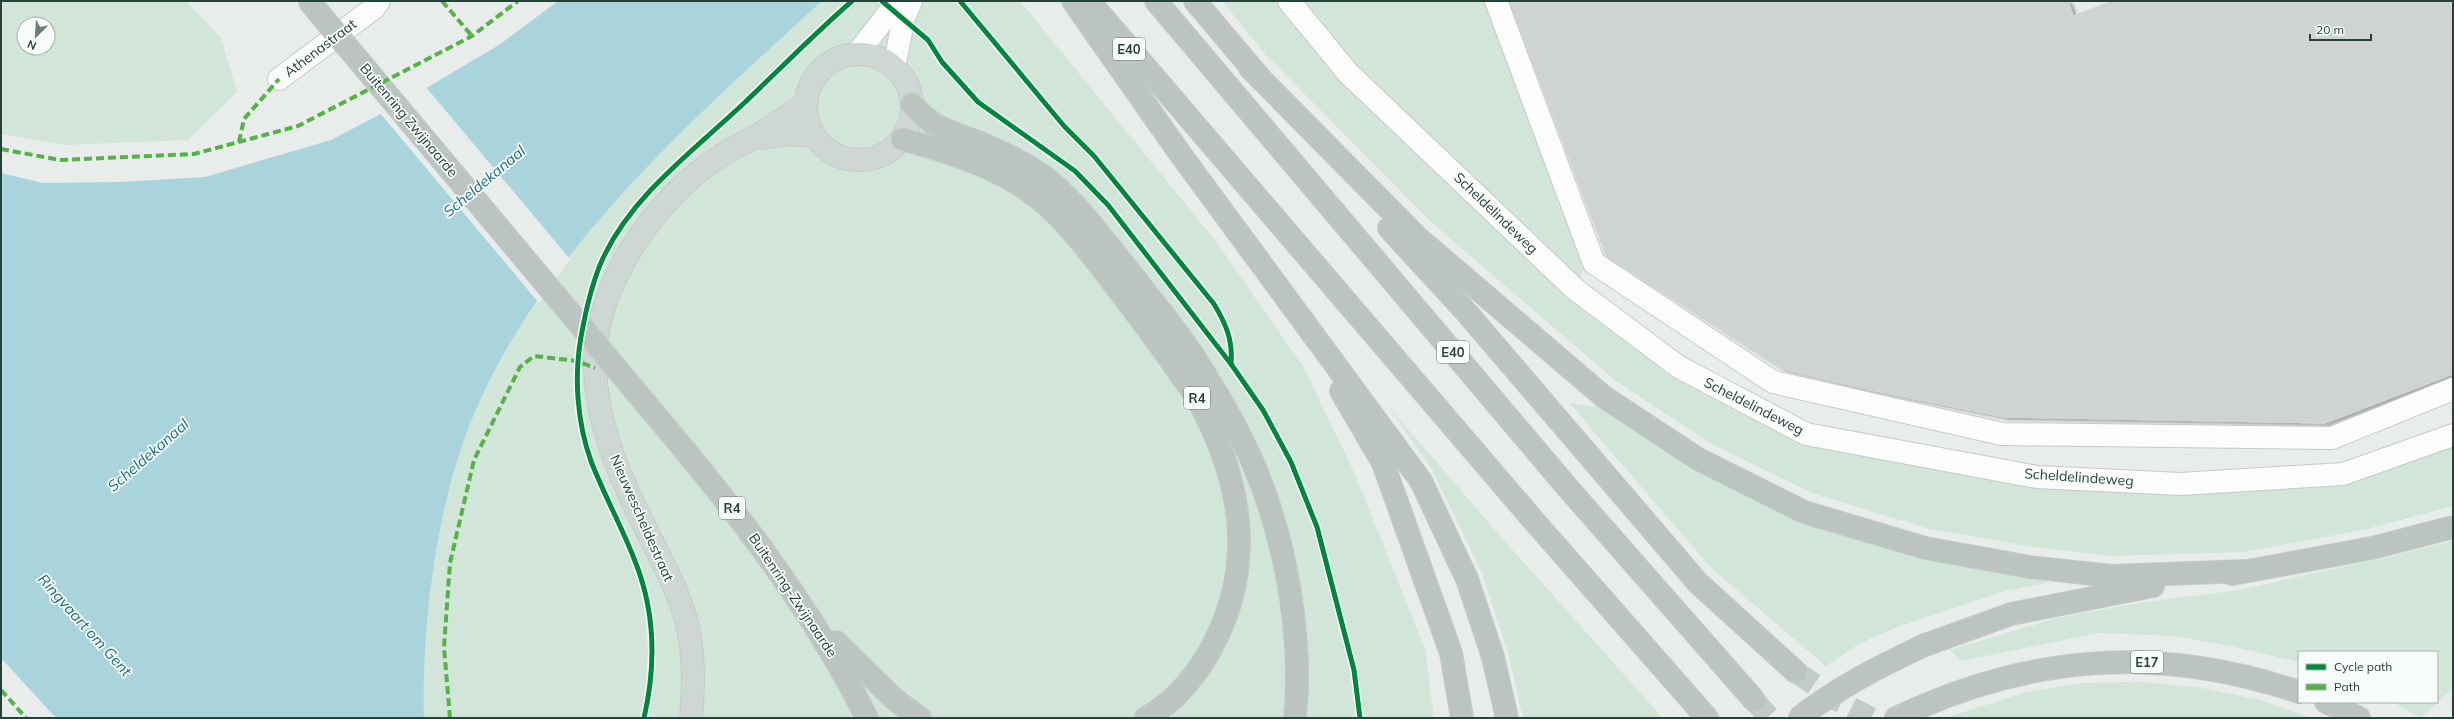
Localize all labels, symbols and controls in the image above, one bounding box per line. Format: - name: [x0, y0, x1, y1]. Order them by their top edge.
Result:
- street label: Athenastraat: [280, 15, 360, 81]
- north arrow: [16, 16, 56, 56]
- scale bar: [2310, 16, 2371, 42]
- text: 20 m: [2316, 22, 2344, 37]
- text: N: [25, 37, 38, 53]
- road number: E40: [1113, 38, 1145, 60]
- street label: Buitenring Zwijnaarde: [356, 59, 462, 181]
- water label: Scheldekanaal: [439, 141, 529, 221]
- street label: Scheldelindeweg: [1450, 168, 1542, 258]
- road number: E40: [1437, 341, 1469, 363]
- street label: Scheldelindeweg: [1701, 373, 1807, 439]
- road number: R4: [1184, 387, 1210, 409]
- water label: Scheldekanaal: [103, 414, 193, 495]
- street label: Nieuwescheldestraat: [606, 452, 678, 584]
- street label: Scheldelindeweg: [2024, 464, 2134, 490]
- road number: R4: [719, 497, 745, 519]
- street label: Buitenring-Zwijnaarde: [745, 530, 841, 660]
- water label: Ringvaart om Gent: [34, 570, 137, 681]
- road number: E17: [2131, 651, 2163, 673]
- legend: [2298, 651, 2438, 703]
- text: Cycle path: [2334, 659, 2392, 674]
- text: Path: [2334, 679, 2360, 694]

